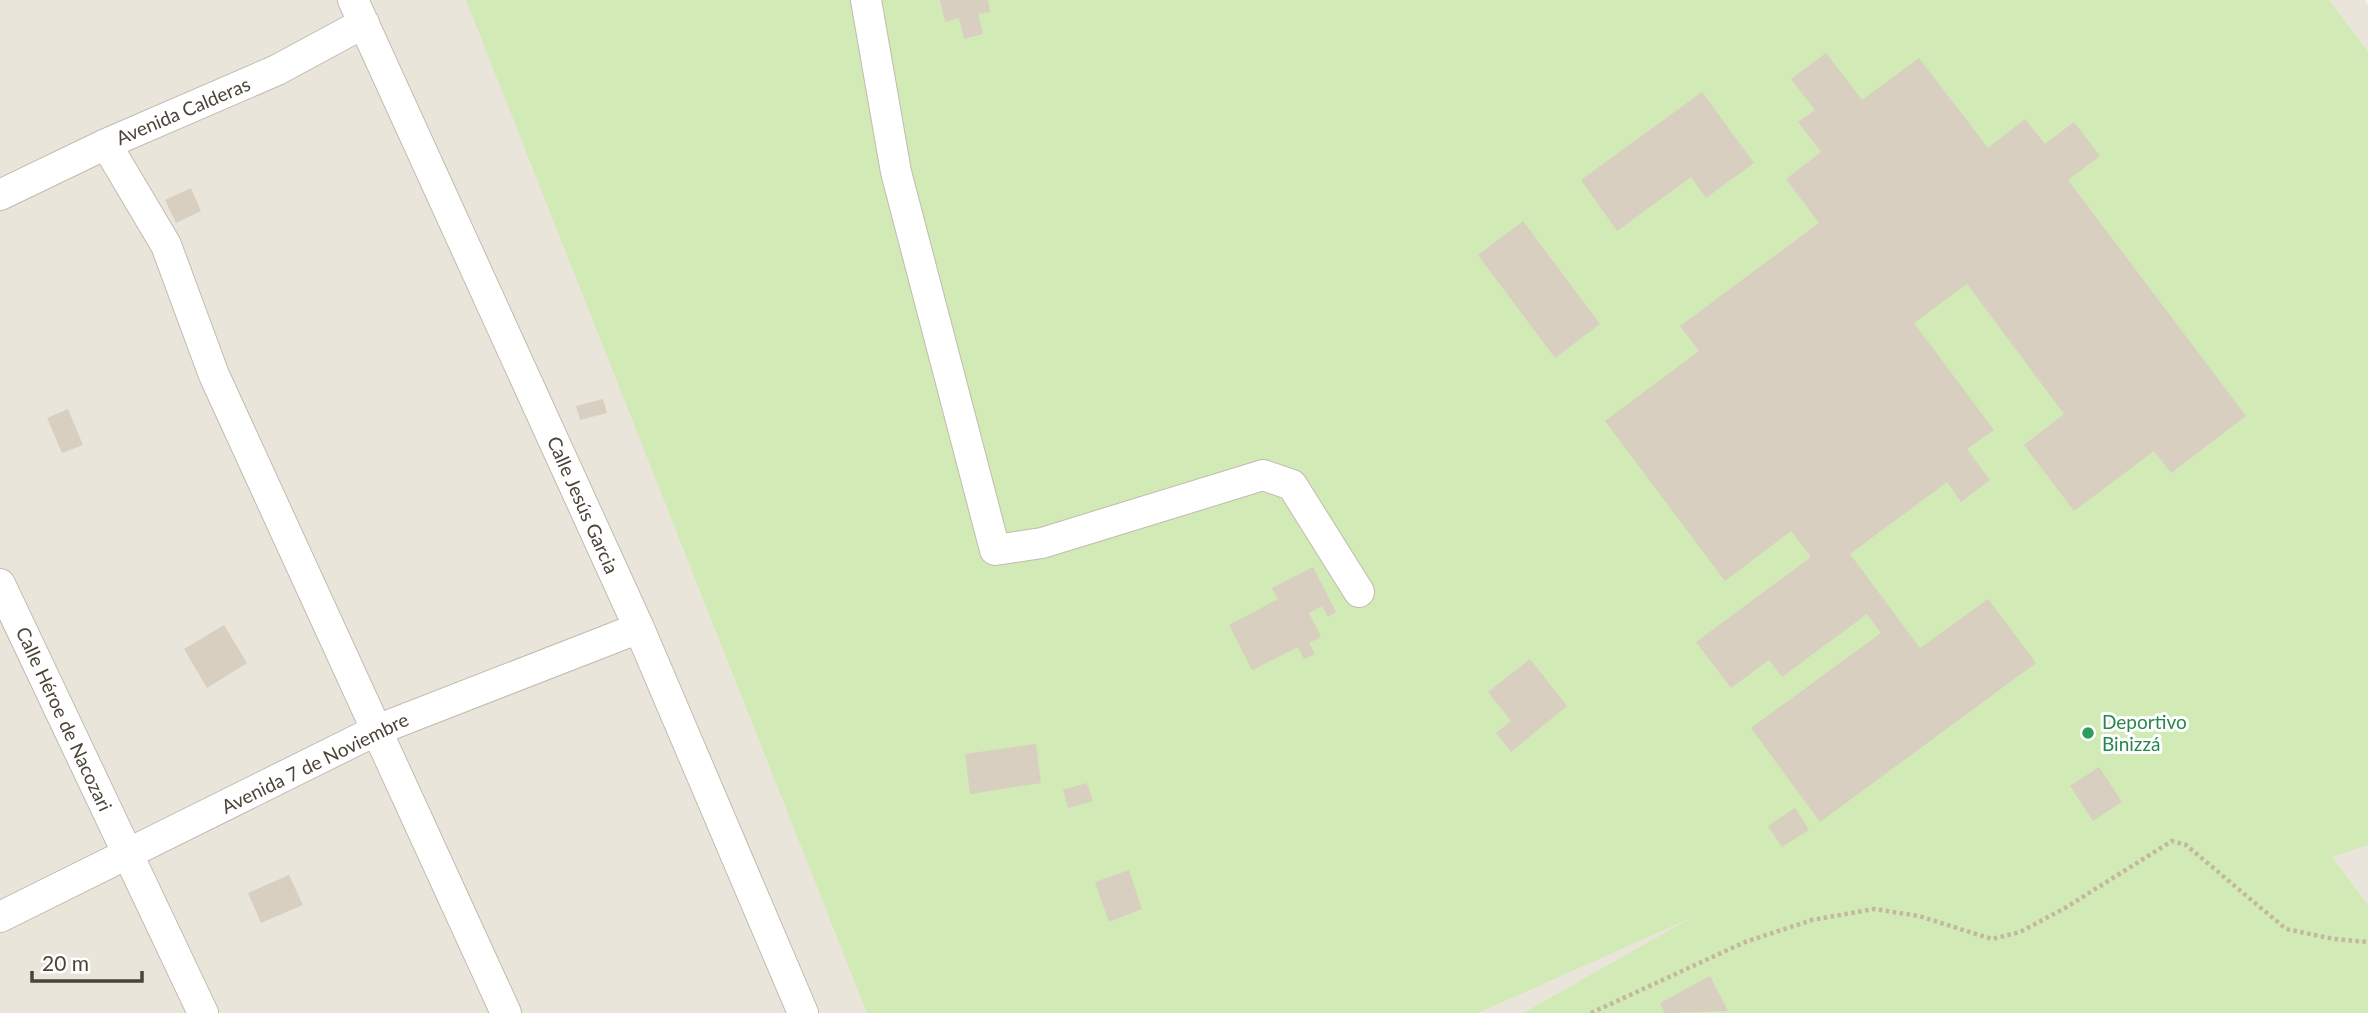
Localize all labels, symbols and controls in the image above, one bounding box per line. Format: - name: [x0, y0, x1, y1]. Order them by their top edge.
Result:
- street label: Avenida Calderas: [112, 72, 253, 149]
- street label: Calle Jesús Garcia: [543, 433, 624, 577]
- street label: Calle Héroe de Nacozari: [12, 623, 117, 815]
- street label: Avenida 7 de Noviembre: [218, 707, 412, 818]
- place label: Deportivo Binizzá: [2102, 710, 2187, 755]
- marker: Deportivo Binizzá: [2080, 725, 2096, 741]
- scale bar: [32, 940, 142, 984]
- text: 20 m: [42, 950, 89, 975]

